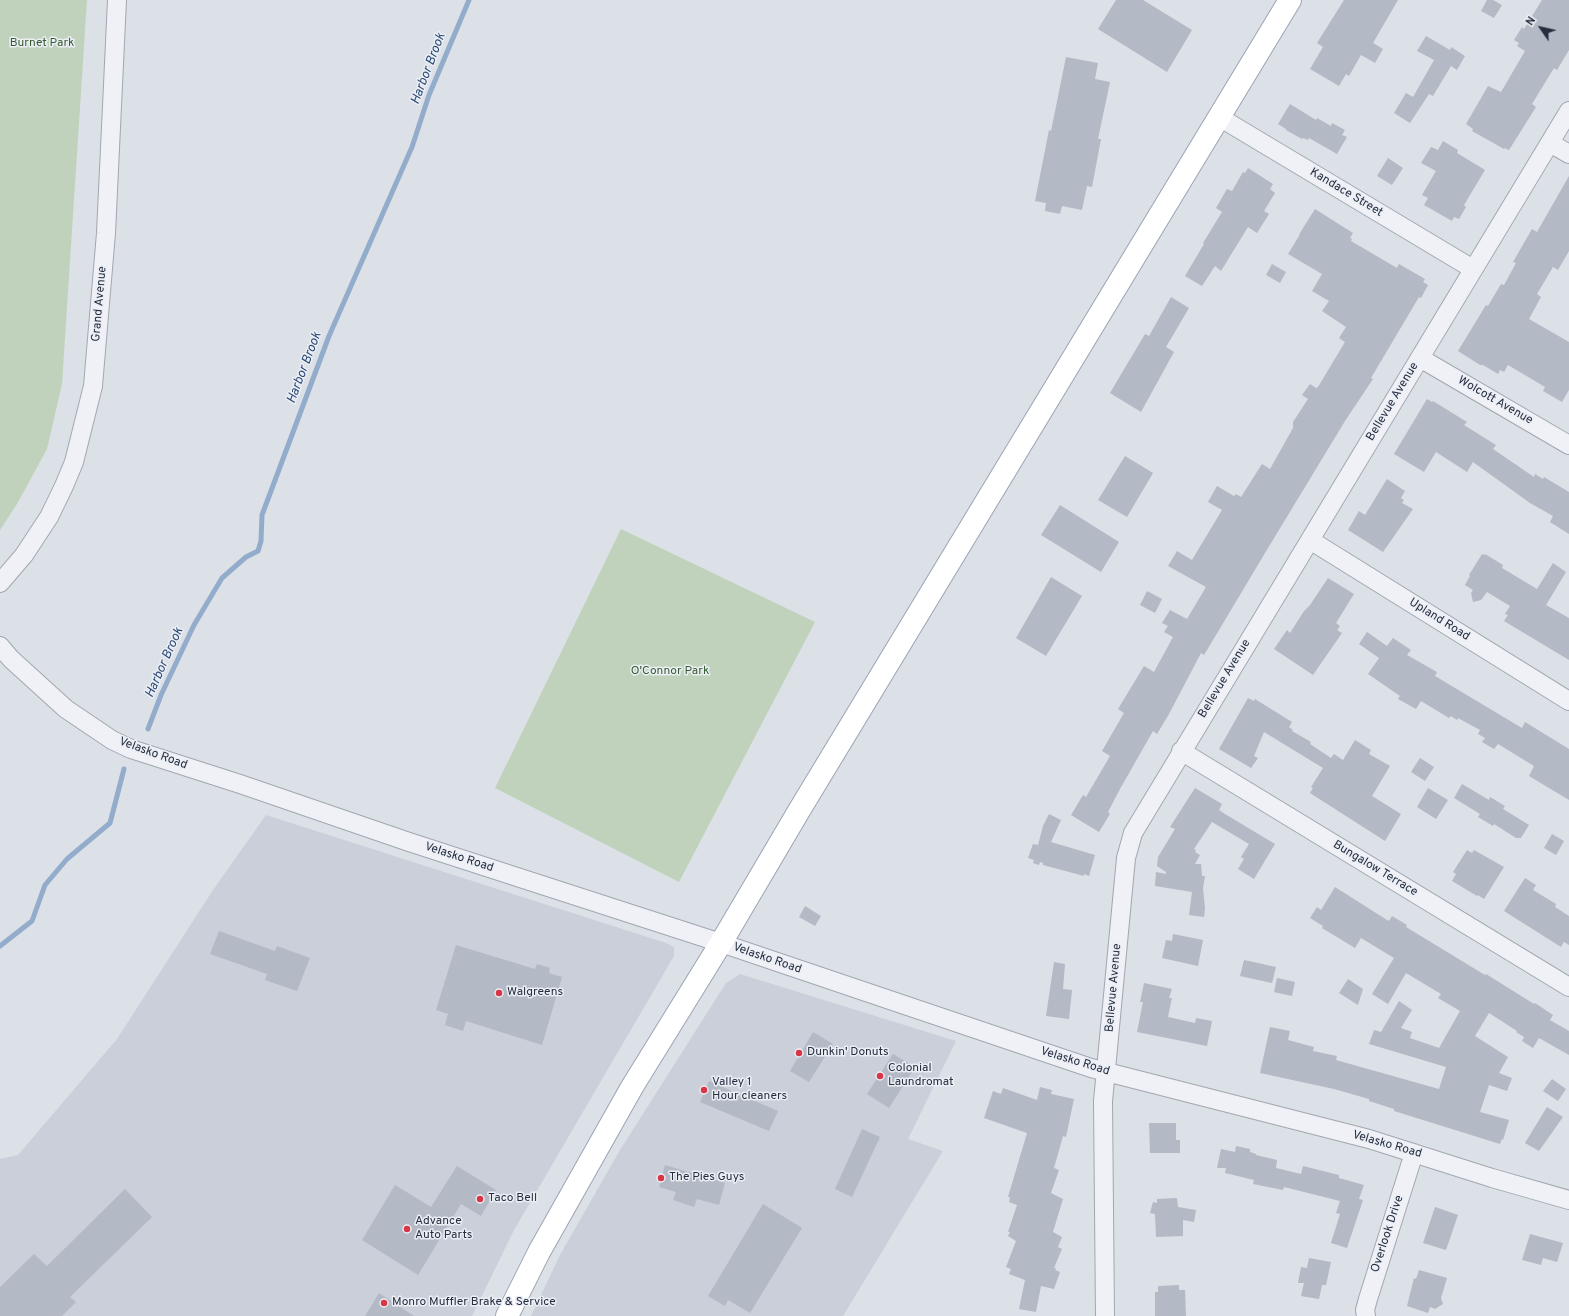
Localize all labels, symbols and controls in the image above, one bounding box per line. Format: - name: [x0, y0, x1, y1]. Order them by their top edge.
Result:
- north arrow: [1521, 8, 1561, 48]
- text: N: [1523, 14, 1539, 28]
- water label: Harbor Brook: [408, 31, 450, 107]
- park label: Burnet Park: [10, 37, 74, 51]
- street label: Kandace Street: [1307, 166, 1385, 220]
- street label: Grand Avenue: [90, 266, 110, 342]
- water label: Harbor Brook: [284, 330, 326, 406]
- street label: Bellevue Avenue: [1364, 360, 1422, 444]
- street label: Wolcott Avenue: [1455, 374, 1535, 428]
- street label: Upland Road: [1406, 596, 1472, 644]
- water label: Harbor Brook: [143, 626, 187, 700]
- street label: Bellevue Avenue: [1196, 637, 1254, 721]
- park label: O'Connor Park: [631, 665, 709, 679]
- street label: Velasko Road: [117, 735, 189, 773]
- street label: Bungalow Terrace: [1330, 838, 1420, 900]
- street label: Velasko Road: [423, 840, 495, 876]
- street label: Velasko Road: [731, 941, 803, 977]
- street label: Bellevue Avenue: [1103, 943, 1125, 1033]
- place label: Walgreens: [507, 986, 563, 1000]
- marker: Walgreens: [494, 988, 504, 998]
- street label: Velasko Road: [1039, 1045, 1111, 1079]
- place label: Dunkin' Donuts: [807, 1046, 889, 1060]
- marker: Dunkin' Donuts: [794, 1048, 804, 1058]
- place label: Colonial Laundromat: [888, 1062, 953, 1090]
- marker: Colonial Laundromat: [875, 1071, 885, 1081]
- place label: Valley 1 Hour cleaners: [712, 1076, 787, 1104]
- marker: Valley 1 Hour cleaners: [699, 1085, 709, 1095]
- street label: Velasko Road: [1351, 1128, 1423, 1162]
- place label: The Pies Guys: [669, 1171, 744, 1185]
- marker: The Pies Guys: [656, 1173, 666, 1183]
- place label: Taco Bell: [488, 1192, 537, 1206]
- marker: Taco Bell: [475, 1194, 485, 1204]
- street label: Overlook Drive: [1369, 1194, 1407, 1274]
- place label: Advance Auto Parts: [415, 1215, 472, 1243]
- marker: Advance Auto Parts: [402, 1224, 412, 1234]
- place label: Monro Muffler Brake & Service: [392, 1296, 556, 1310]
- marker: Monro Muffler Brake & Service: [379, 1298, 389, 1308]

